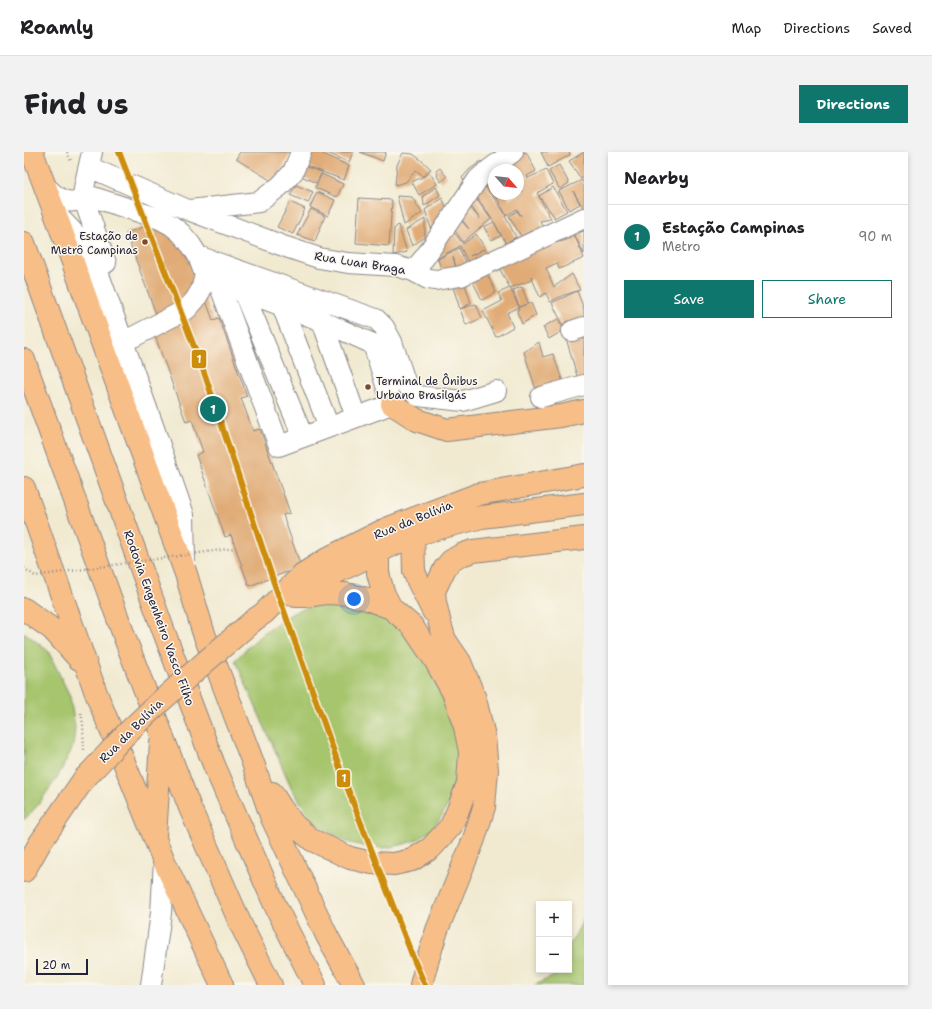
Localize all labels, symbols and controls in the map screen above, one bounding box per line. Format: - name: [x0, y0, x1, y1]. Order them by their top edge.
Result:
- text: Roamly: [20, 15, 94, 40]
- text: Map: [732, 19, 762, 37]
- text: Directions: [784, 19, 850, 37]
- text: Saved: [872, 19, 912, 37]
- text: Find us: [24, 85, 129, 123]
- button: Directions: [799, 85, 908, 123]
- north arrow: [488, 164, 524, 200]
- text: Nearby: [624, 167, 689, 189]
- text: Estação Campinas: [662, 218, 805, 238]
- text: 1: [634, 228, 640, 245]
- text: 90 m: [858, 228, 892, 245]
- place label: Estação de Metrô Campinas: [51, 229, 138, 258]
- marker: Estação de Metrô Campinas: [140, 237, 150, 247]
- text: Metro: [662, 238, 700, 255]
- street label: Rua Luan Braga: [313, 248, 407, 278]
- button: Save: [624, 280, 754, 318]
- button: Share: [762, 280, 892, 318]
- line badge: 1: [191, 349, 207, 369]
- text: 1: [196, 352, 202, 367]
- place label: Terminal de Ônibus Urbano Brasilgás: [376, 373, 478, 403]
- marker: Terminal de Ônibus Urbano Brasilgás: [363, 382, 373, 392]
- pin: 1: [200, 394, 226, 424]
- street label: Rua da Bolívia: [371, 497, 455, 543]
- street label: Rodovia Engenheiro Vasco Filho: [120, 528, 198, 708]
- your location: [344, 589, 364, 609]
- street label: Rua da Bolívia: [96, 695, 167, 766]
- line badge: 1: [336, 769, 351, 788]
- text: 1: [341, 771, 347, 786]
- map controls: [536, 901, 572, 973]
- button: +: [536, 901, 572, 937]
- button: −: [536, 937, 572, 973]
- scale bar: [36, 957, 88, 976]
- text: 20 m: [42, 958, 70, 973]

